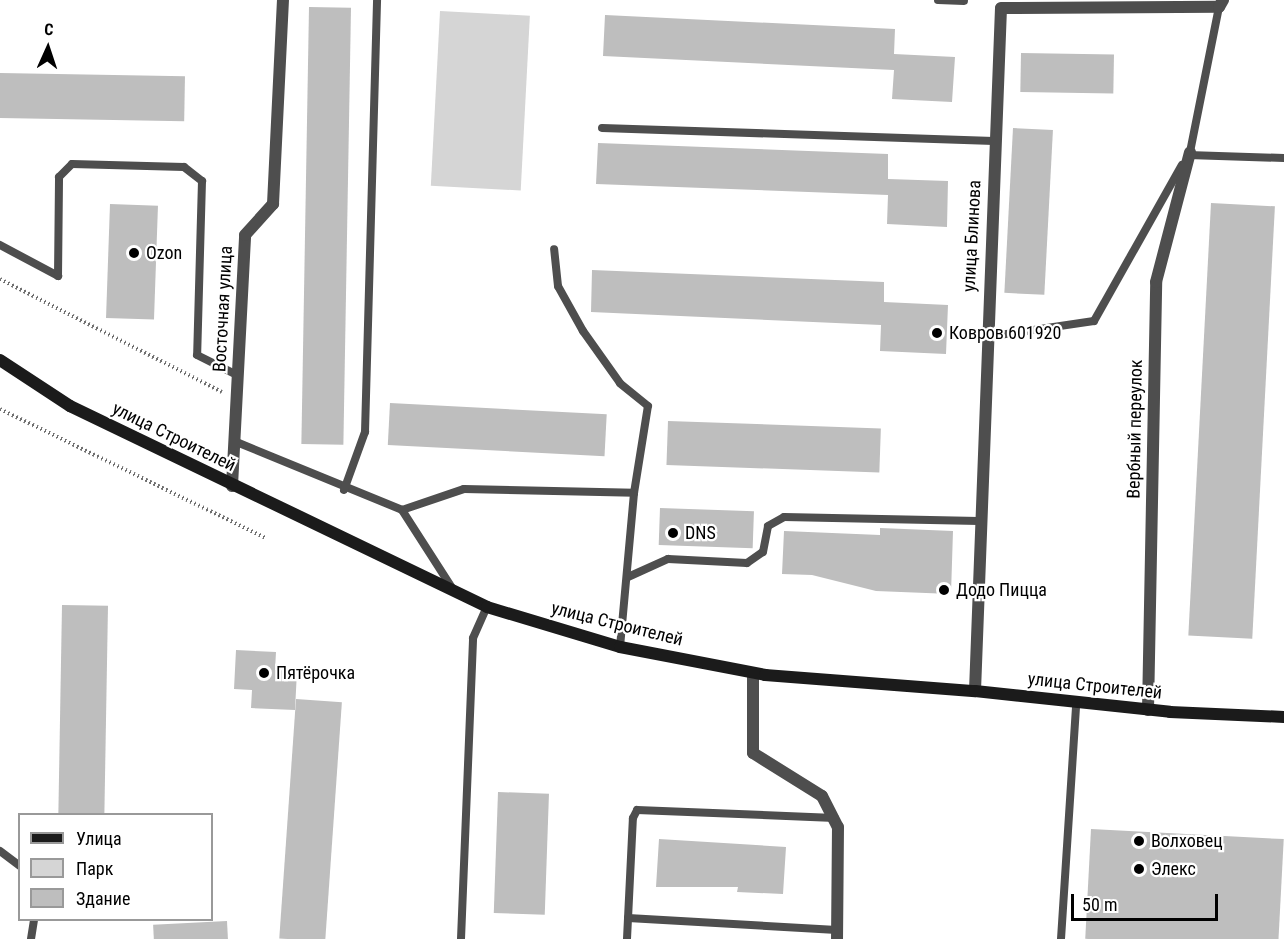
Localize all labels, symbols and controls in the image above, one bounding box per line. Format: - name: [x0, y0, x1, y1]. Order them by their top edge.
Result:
- north arrow: [18, 18, 78, 78]
- text: С: [44, 20, 54, 39]
- street label: улица Блинова: [958, 180, 986, 292]
- place label: Ozon: [146, 242, 182, 264]
- street label: Восточная улица: [209, 245, 237, 373]
- marker: Ozon: [127, 246, 141, 260]
- place label: Ковров 601920: [949, 322, 1061, 344]
- marker: Ковров 601920: [930, 326, 944, 340]
- street label: Вербный переулок: [1123, 359, 1147, 499]
- street label: улица Строителей: [109, 398, 239, 476]
- place label: DNS: [685, 522, 716, 544]
- marker: DNS: [666, 526, 680, 540]
- place label: Додо Пицца: [956, 579, 1047, 601]
- marker: Додо Пицца: [937, 583, 951, 597]
- street label: улица Строителей: [549, 597, 685, 651]
- place label: Пятёрочка: [276, 662, 355, 684]
- marker: Пятёрочка: [257, 666, 271, 680]
- street label: улица Строителей: [1027, 668, 1163, 704]
- legend: [18, 813, 213, 921]
- text: Улица: [76, 828, 122, 849]
- place label: Волховец: [1151, 830, 1223, 852]
- marker: Волховец: [1132, 834, 1146, 848]
- text: Парк: [76, 858, 113, 879]
- place label: Элекс: [1151, 858, 1196, 880]
- marker: Элекс: [1132, 862, 1146, 876]
- scale bar: [1074, 882, 1221, 920]
- text: Здание: [76, 888, 130, 909]
- text: 50 m: [1082, 894, 1117, 915]

